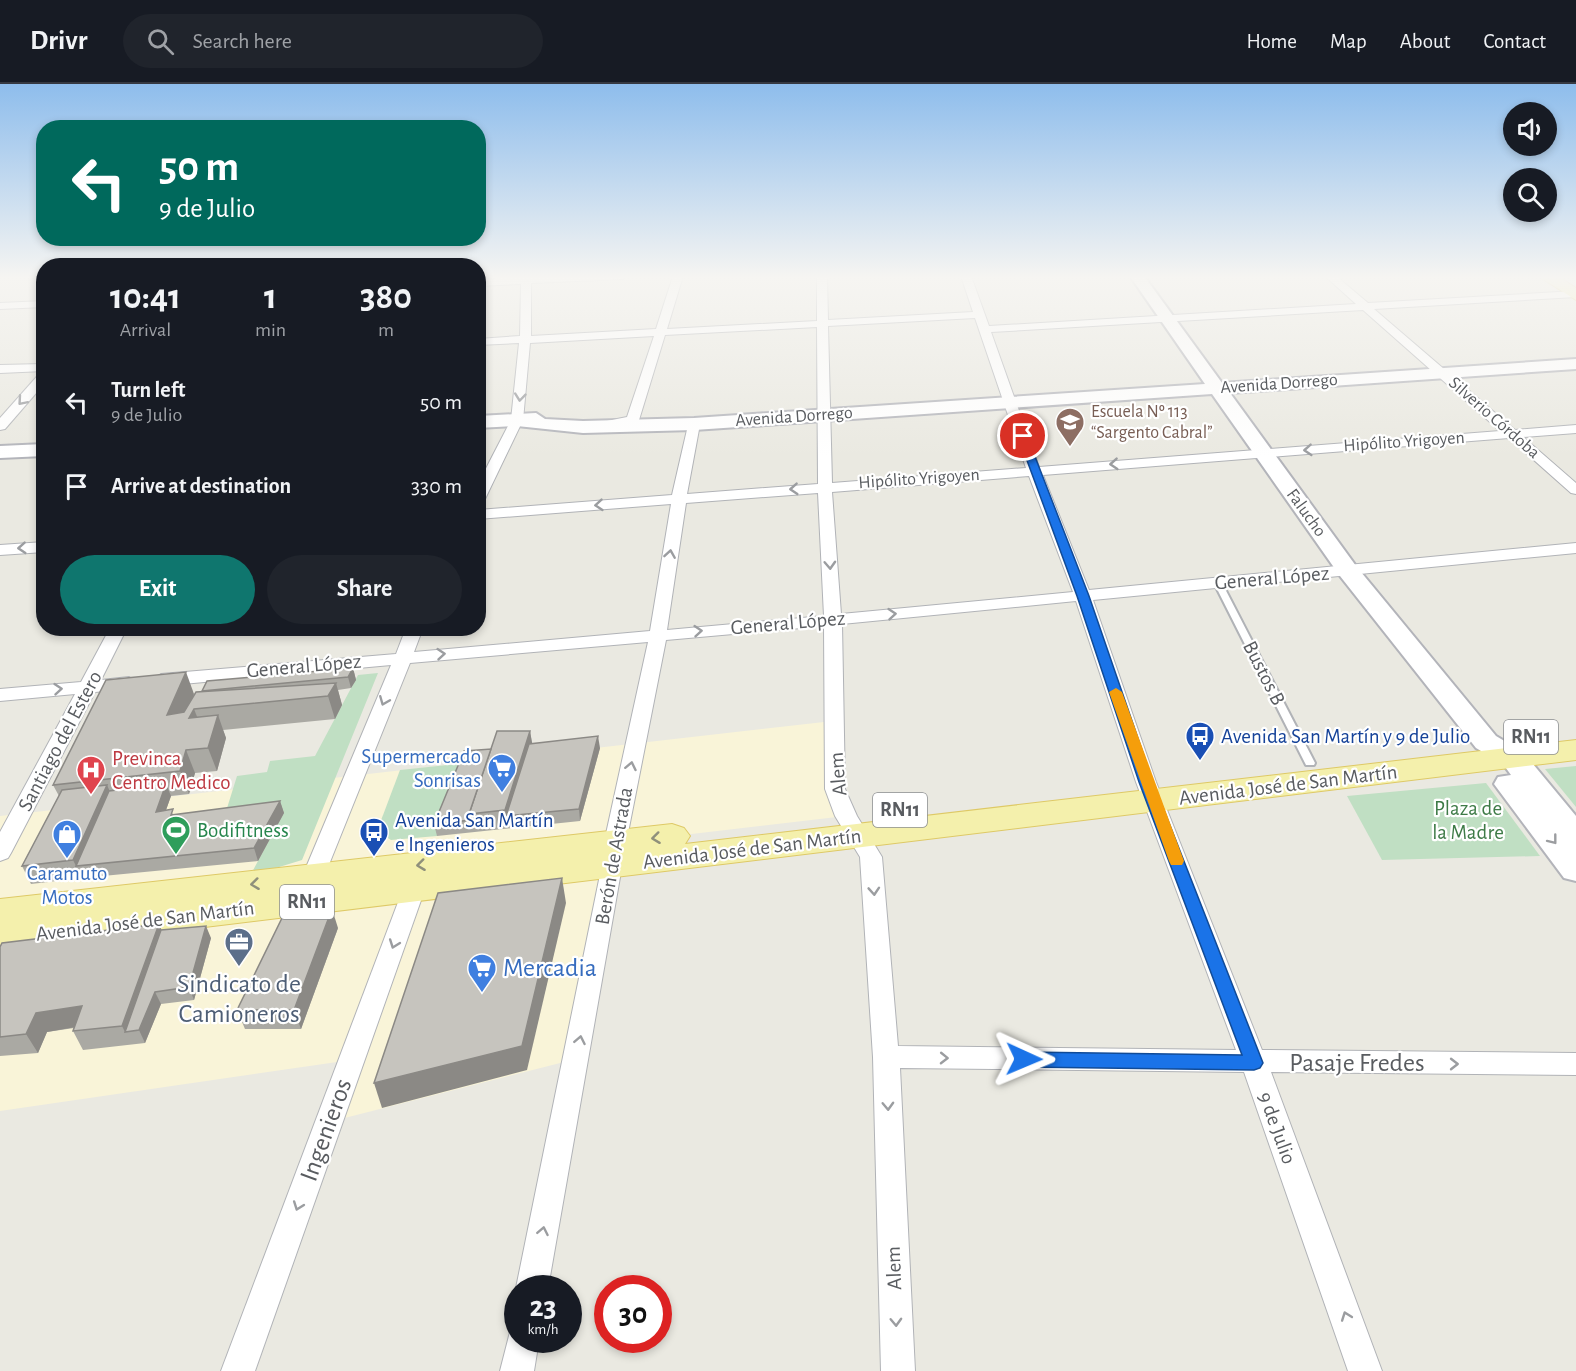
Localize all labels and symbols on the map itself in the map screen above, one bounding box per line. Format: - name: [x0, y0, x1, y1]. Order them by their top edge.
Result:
- street label: Avenida Dorrego: [1220, 371, 1338, 397]
- street label: Silverio Córdoba: [1445, 374, 1543, 462]
- one-way arrow: [514, 392, 527, 402]
- one-way arrow: [18, 394, 29, 405]
- place label: Escuela Nº 113 “Sargento Cabral”: [1091, 403, 1213, 442]
- street label: Avenida Dorrego: [735, 404, 853, 430]
- school or university icon: Escuela Nº 113 “Sargento Cabral”: [1054, 406, 1086, 448]
- pin: [997, 410, 1048, 461]
- street label: Hipólito Yrigoyen: [1343, 429, 1465, 455]
- one-way arrow: [1304, 443, 1313, 456]
- one-way arrow: [1109, 458, 1118, 471]
- street label: Hipólito Yrigoyen: [858, 466, 980, 492]
- one-way arrow: [789, 482, 798, 495]
- street label: Falucho: [1283, 486, 1329, 540]
- one-way arrow: [595, 498, 604, 511]
- one-way arrow: [17, 541, 26, 554]
- one-way arrow: [664, 549, 676, 559]
- one-way arrow: [823, 561, 836, 570]
- street label: General López: [1214, 563, 1330, 593]
- street label: General López: [730, 608, 846, 638]
- one-way arrow: [887, 608, 896, 621]
- one-way arrow: [693, 625, 702, 638]
- street label: Bustos B: [1239, 637, 1289, 709]
- one-way arrow: [436, 648, 445, 661]
- street label: General López: [246, 651, 362, 681]
- street label: Santiago del Estero: [14, 667, 106, 815]
- one-way arrow: [54, 683, 63, 696]
- one-way arrow: [379, 695, 391, 706]
- bus stop icon: Avenida San Martín y 9 de Julio: [1184, 720, 1216, 762]
- road number: RN11: [1504, 720, 1558, 754]
- place label: Avenida San Martín y 9 de Julio: [1221, 726, 1470, 747]
- place label: Supermercado Sonrisas: [361, 746, 481, 791]
- place label: Previnca Centro Medico: [112, 748, 230, 793]
- street label: Alem: [826, 751, 850, 797]
- supermarket icon: Supermercado Sonrisas: [486, 752, 518, 794]
- hospital icon: Previnca Centro Medico: [75, 754, 107, 796]
- street label: Avenida José de San Martín: [1178, 761, 1398, 809]
- one-way arrow: [624, 762, 637, 772]
- street label: Berón de Astrada: [592, 785, 636, 926]
- road number: RN11: [873, 793, 927, 827]
- park label: Plaza de la Madre: [1432, 798, 1504, 843]
- place label: Avenida San Martín e Ingenieros: [395, 810, 554, 855]
- sports icon: Bodifitness: [160, 814, 192, 856]
- bus stop icon: Avenida San Martín e Ingenieros: [358, 816, 390, 858]
- shop icon: Caramuto Motos: [51, 818, 83, 860]
- place label: Bodifitness: [197, 820, 289, 841]
- street label: Avenida José de San Martín: [642, 825, 862, 873]
- one-way arrow: [652, 831, 661, 844]
- one-way arrow: [1545, 833, 1556, 844]
- one-way arrow: [416, 858, 426, 871]
- place label: Caramuto Motos: [27, 863, 107, 908]
- one-way arrow: [251, 877, 260, 890]
- road number: RN11: [280, 885, 334, 919]
- one-way arrow: [867, 886, 880, 895]
- street label: Avenida José de San Martín: [35, 897, 255, 945]
- office icon: Sindicato de Camioneros: [223, 926, 255, 968]
- one-way arrow: [388, 938, 401, 949]
- supermarket icon: Mercadia: [466, 952, 498, 994]
- place label: Mercadia: [503, 955, 597, 981]
- place label: Sindicato de Camioneros: [177, 971, 301, 1027]
- position arrow: [992, 1027, 1056, 1091]
- one-way arrow: [573, 1035, 586, 1045]
- street label: Pasaje Fredes: [1289, 1050, 1425, 1076]
- one-way arrow: [940, 1052, 949, 1064]
- one-way arrow: [1450, 1058, 1459, 1070]
- street label: Ingenieros: [295, 1075, 357, 1185]
- street label: 9 de Julio: [1254, 1089, 1300, 1167]
- one-way arrow: [881, 1102, 894, 1111]
- one-way arrow: [293, 1200, 305, 1211]
- one-way arrow: [536, 1226, 549, 1236]
- street label: Alem: [883, 1246, 905, 1290]
- speed limit sign: 30: [594, 1275, 672, 1353]
- one-way arrow: [1340, 1311, 1353, 1322]
- one-way arrow: [890, 1317, 903, 1326]

